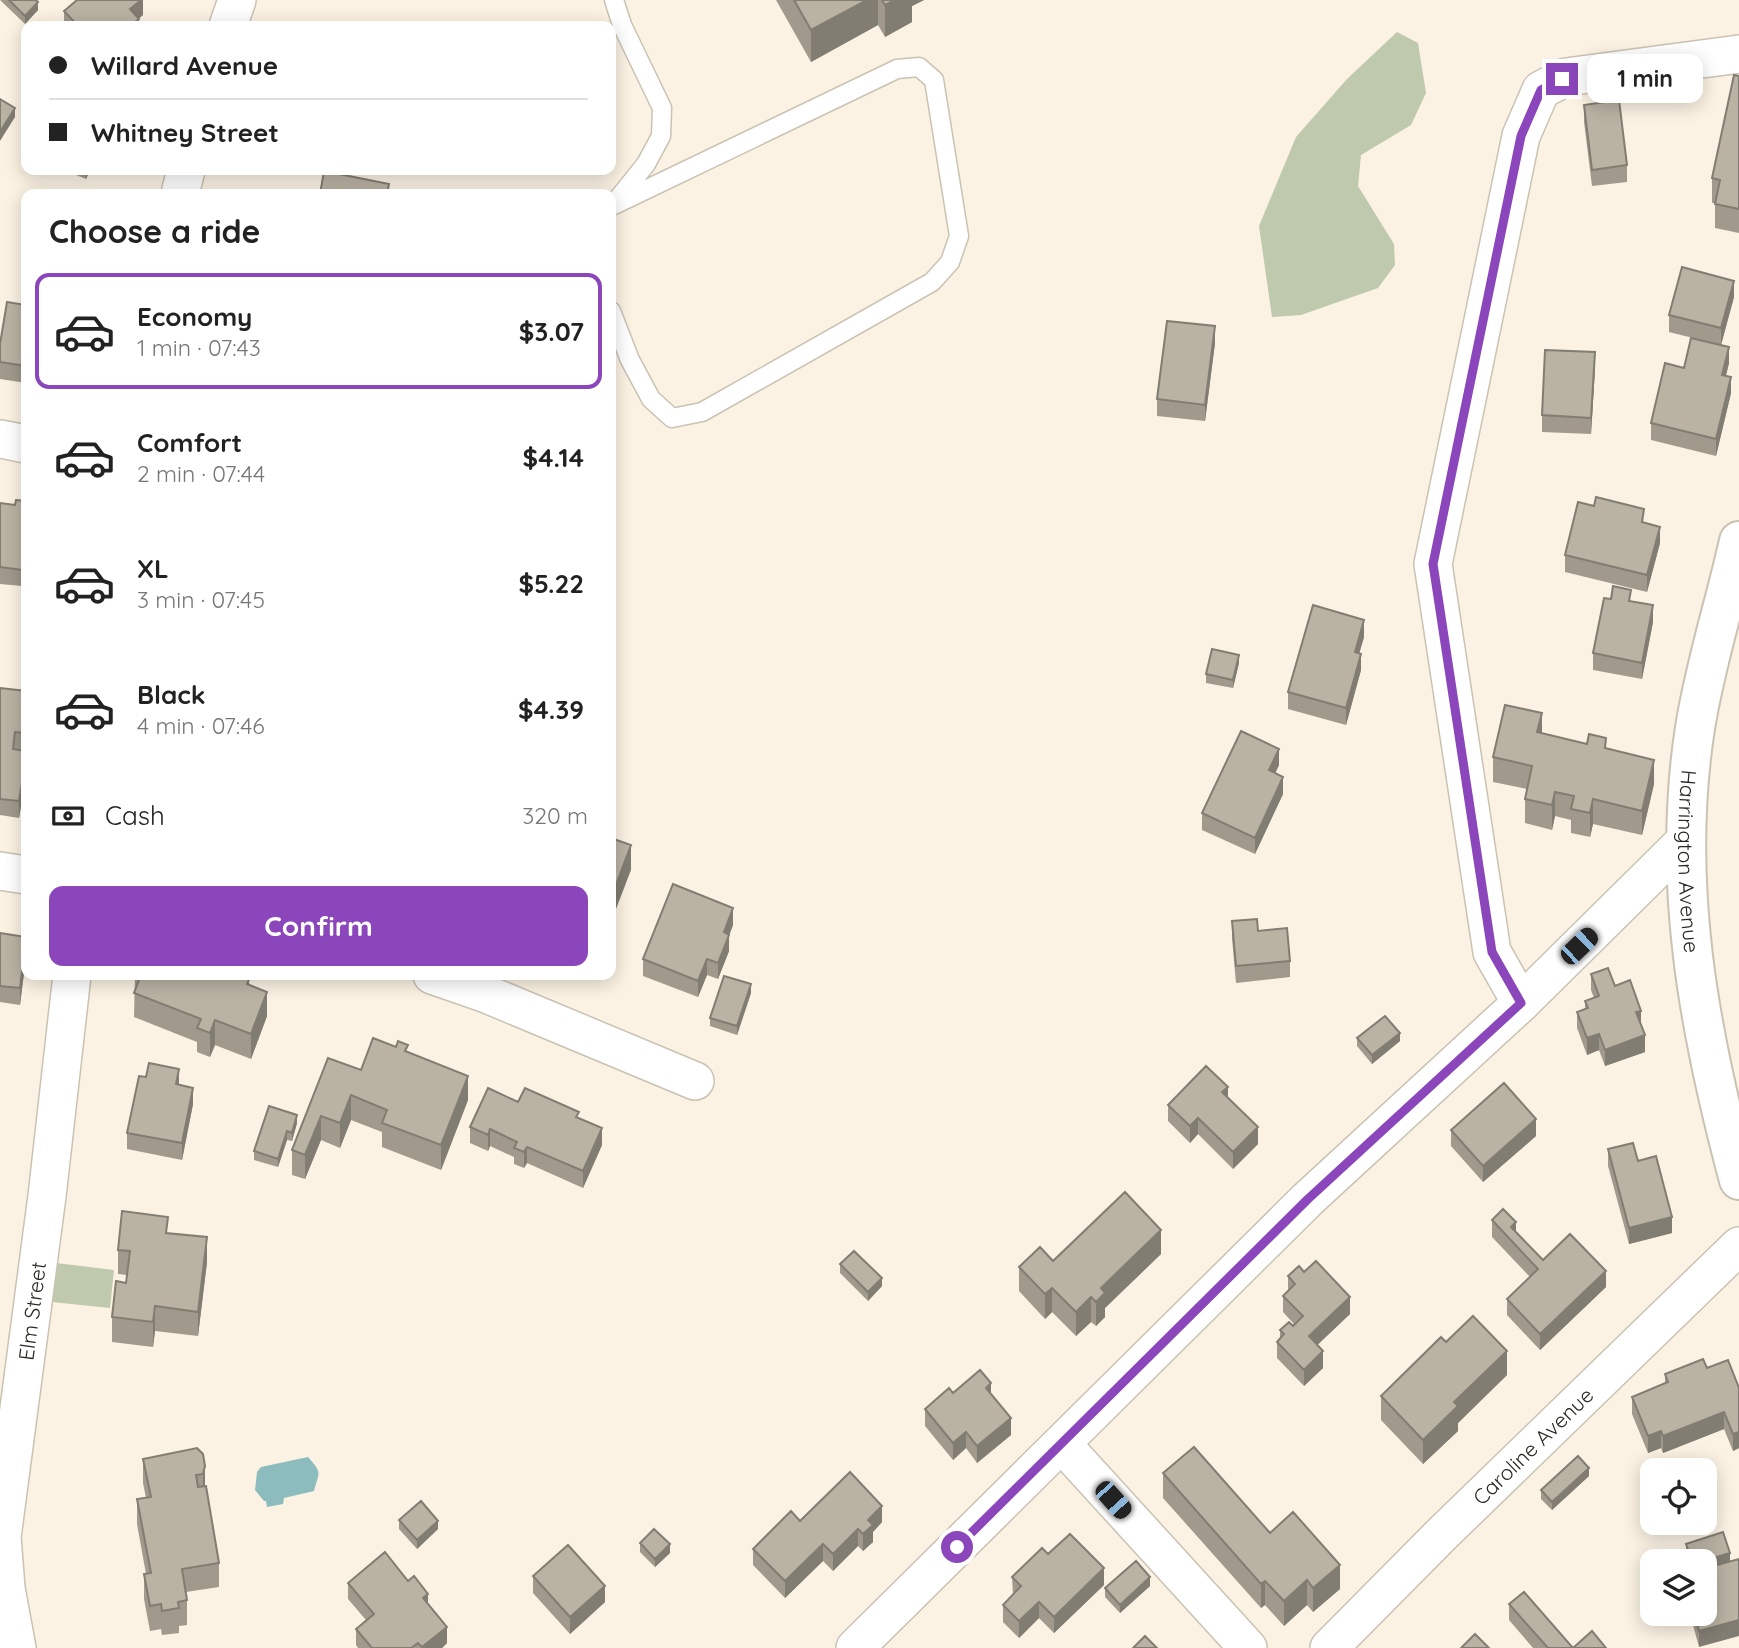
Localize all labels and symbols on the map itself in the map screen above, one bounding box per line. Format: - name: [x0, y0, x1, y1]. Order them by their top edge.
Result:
- callout: 1 min: [1586, 55, 1702, 104]
- route end: [1546, 63, 1578, 95]
- street label: Harrington Avenue: [1673, 769, 1705, 954]
- car: [1557, 924, 1602, 968]
- street label: Elm Street: [12, 1260, 51, 1362]
- street label: Caroline Avenue: [1467, 1382, 1598, 1510]
- car: [1092, 1477, 1135, 1523]
- route start: [941, 1531, 973, 1563]

